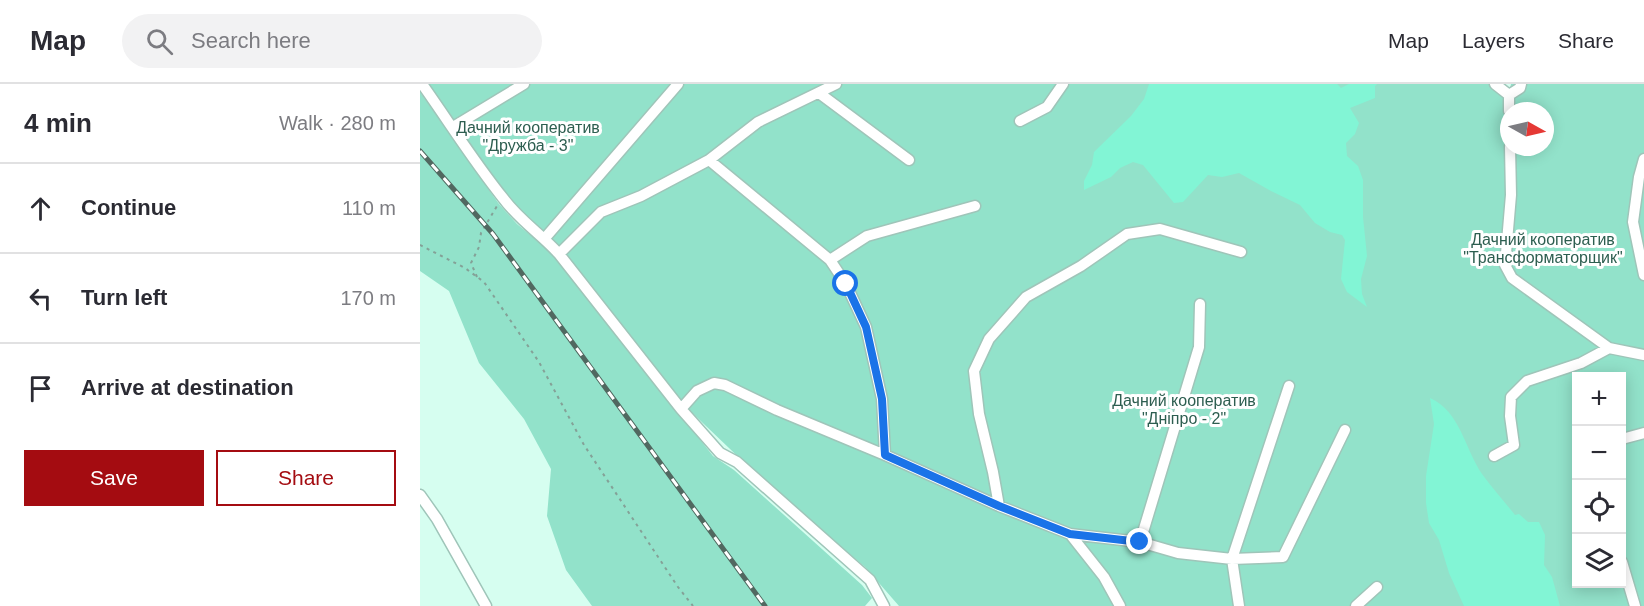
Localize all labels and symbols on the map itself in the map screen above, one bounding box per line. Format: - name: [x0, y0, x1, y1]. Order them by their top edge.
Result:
- north arrow: [1500, 102, 1554, 156]
- park label: Дачний кооператив "Дружба - 3": [456, 119, 600, 154]
- park label: Дачний кооператив "Трансформаторщик": [1463, 231, 1623, 266]
- route start: [832, 270, 858, 296]
- park label: Дачний кооператив "Дніпро - 2": [1112, 392, 1256, 427]
- route end: [1126, 528, 1152, 554]

